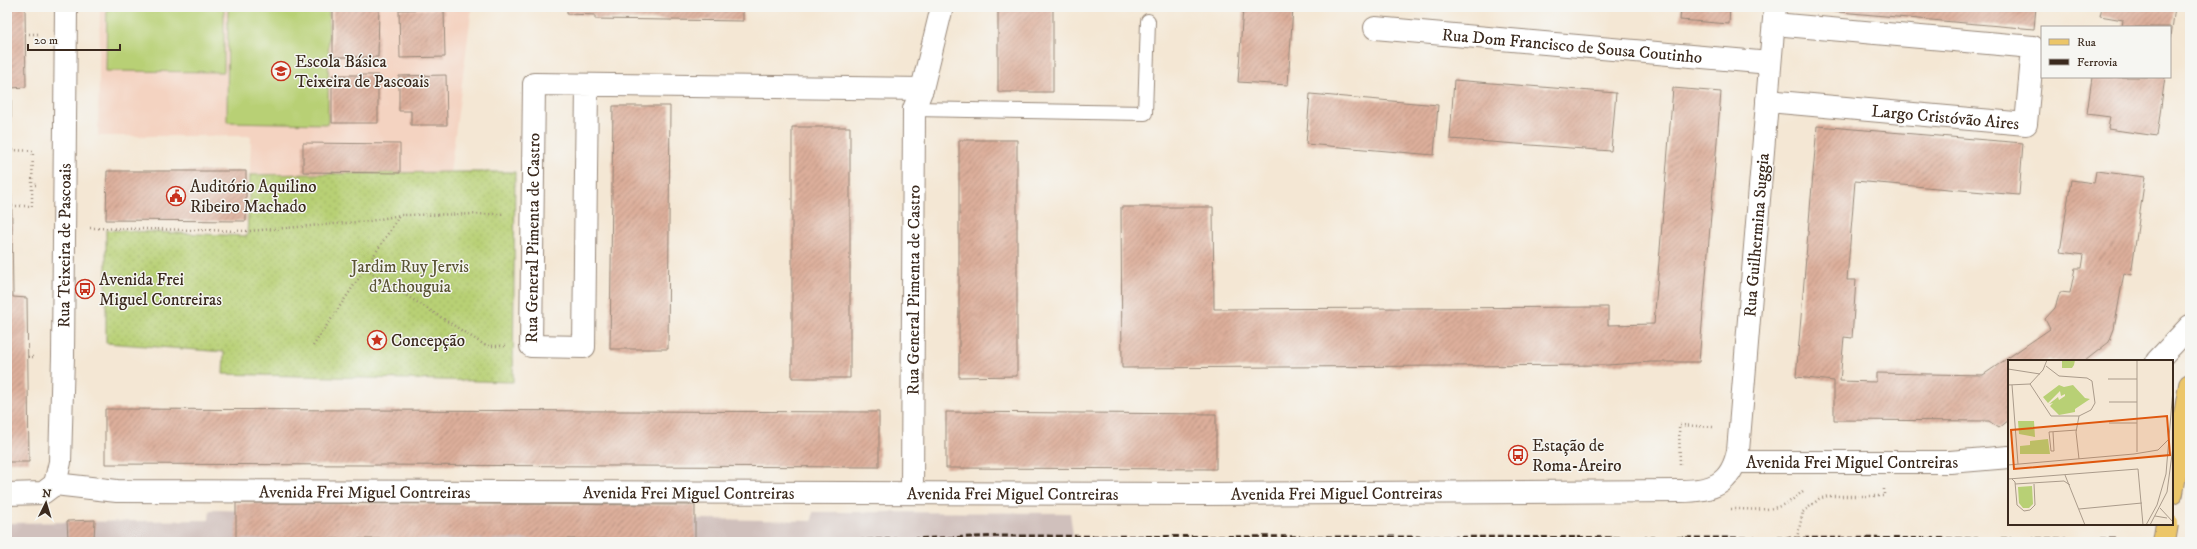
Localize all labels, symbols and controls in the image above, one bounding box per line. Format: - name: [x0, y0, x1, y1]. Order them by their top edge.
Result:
- street label: Rua Dom Francisco de Sousa Coutinho: [1441, 24, 1703, 69]
- scale bar: [28, 26, 120, 52]
- legend: [2041, 26, 2171, 78]
- text: 20 m: [34, 33, 58, 48]
- text: Rua: [2077, 35, 2097, 50]
- place label: Escola Básica Teixeira de Pascoais: [295, 51, 430, 93]
- text: Ferrovia: [2077, 55, 2118, 70]
- school or university icon: Escola Básica Teixeira de Pascoais: [270, 60, 292, 82]
- street label: Largo Cristóvão Aires: [1870, 100, 2020, 135]
- street label: Rua General Pimenta de Castro: [521, 133, 545, 343]
- street label: Rua Guilhermina Suggia: [1739, 151, 1775, 318]
- street label: Rua Teixeira de Pascoais: [53, 163, 77, 328]
- place label: Auditório Aquilino Ribeiro Machado: [190, 176, 317, 218]
- public building icon: Auditório Aquilino Ribeiro Machado: [165, 185, 187, 207]
- street label: Rua General Pimenta de Castro: [903, 185, 926, 395]
- park label: Jardim Ruy Jervis d'Athouguia: [349, 256, 469, 298]
- place label: Avenida Frei Miguel Contreiras: [99, 269, 222, 311]
- bus stop icon: Avenida Frei Miguel Contreiras: [74, 278, 96, 300]
- place icon: Concepção: [366, 329, 388, 351]
- place label: Concepção: [391, 330, 465, 352]
- inset map: [2008, 360, 2173, 525]
- place label: Estação de Roma-Areiro: [1532, 435, 1622, 477]
- bus stop icon: Estação de Roma-Areiro: [1507, 444, 1529, 466]
- street label: Avenida Frei Miguel Contreiras: [1746, 451, 1959, 474]
- street label: Avenida Frei Miguel Contreiras: [259, 481, 471, 504]
- street label: Avenida Frei Miguel Contreiras: [583, 482, 795, 505]
- street label: Avenida Frei Miguel Contreiras: [1231, 482, 1443, 506]
- north arrow: [26, 483, 66, 523]
- street label: Avenida Frei Miguel Contreiras: [907, 483, 1119, 506]
- text: N: [42, 487, 52, 501]

